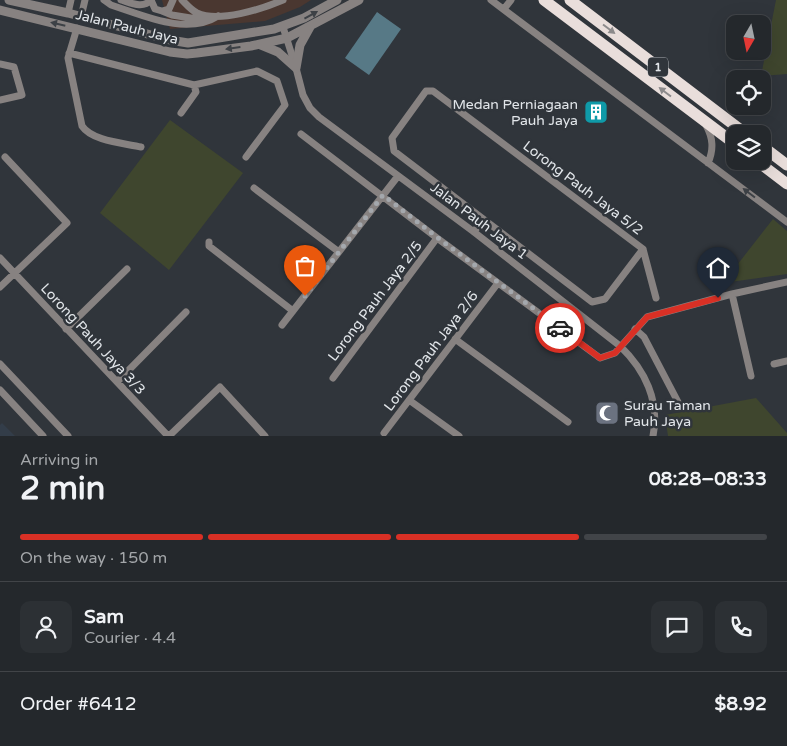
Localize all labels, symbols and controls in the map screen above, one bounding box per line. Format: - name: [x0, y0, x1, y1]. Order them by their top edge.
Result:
- street label: Jalan Pauh Jaya: [74, 6, 180, 48]
- one-way arrow: [304, 10, 317, 19]
- north arrow: [726, 15, 771, 60]
- map controls: [726, 15, 771, 170]
- one-way arrow: [50, 20, 65, 28]
- one-way arrow: [602, 24, 615, 35]
- one-way arrow: [225, 45, 241, 53]
- road number: 1: [648, 58, 668, 76]
- button: locate: [726, 70, 771, 115]
- one-way arrow: [659, 86, 672, 97]
- place label: Medan Perniagaan Pauh Jaya: [452, 96, 578, 129]
- building icon: Medan Perniagaan Pauh Jaya: [583, 99, 609, 125]
- button: layers: [726, 125, 771, 170]
- street label: Lorong Pauh Jaya 5/2: [520, 137, 646, 239]
- street label: Jalan Pauh Jaya 1: [427, 179, 531, 263]
- one-way arrow: [743, 188, 756, 199]
- street label: Lorong Pauh Jaya 2/5: [324, 238, 426, 364]
- pin: [284, 245, 326, 296]
- pin: [697, 247, 739, 298]
- icon: bag: [291, 252, 319, 280]
- icon: home: [704, 254, 732, 282]
- street label: Lorong Pauh Jaya 3/3: [37, 280, 149, 398]
- street label: Lorong Pauh Jaya 2/6: [380, 288, 482, 414]
- courier: [535, 303, 585, 353]
- icon: car: [546, 314, 574, 342]
- place label: Surau Taman Pauh Jaya: [624, 397, 711, 430]
- mosque icon: Surau Taman Pauh Jaya: [594, 400, 620, 426]
- text: Arriving in: [20, 450, 98, 470]
- text: 08:28–08:33: [649, 468, 767, 490]
- text: 2 min: [20, 470, 105, 508]
- text: On the way · 150 m: [20, 548, 167, 568]
- button: person: [20, 601, 72, 653]
- button: chat: [651, 601, 703, 653]
- button: phone: [715, 601, 767, 653]
- text: Sam: [84, 606, 124, 628]
- text: Courier · 4.4: [84, 628, 176, 648]
- text: Order #6412: [20, 693, 137, 715]
- text: $8.92: [715, 693, 767, 715]

